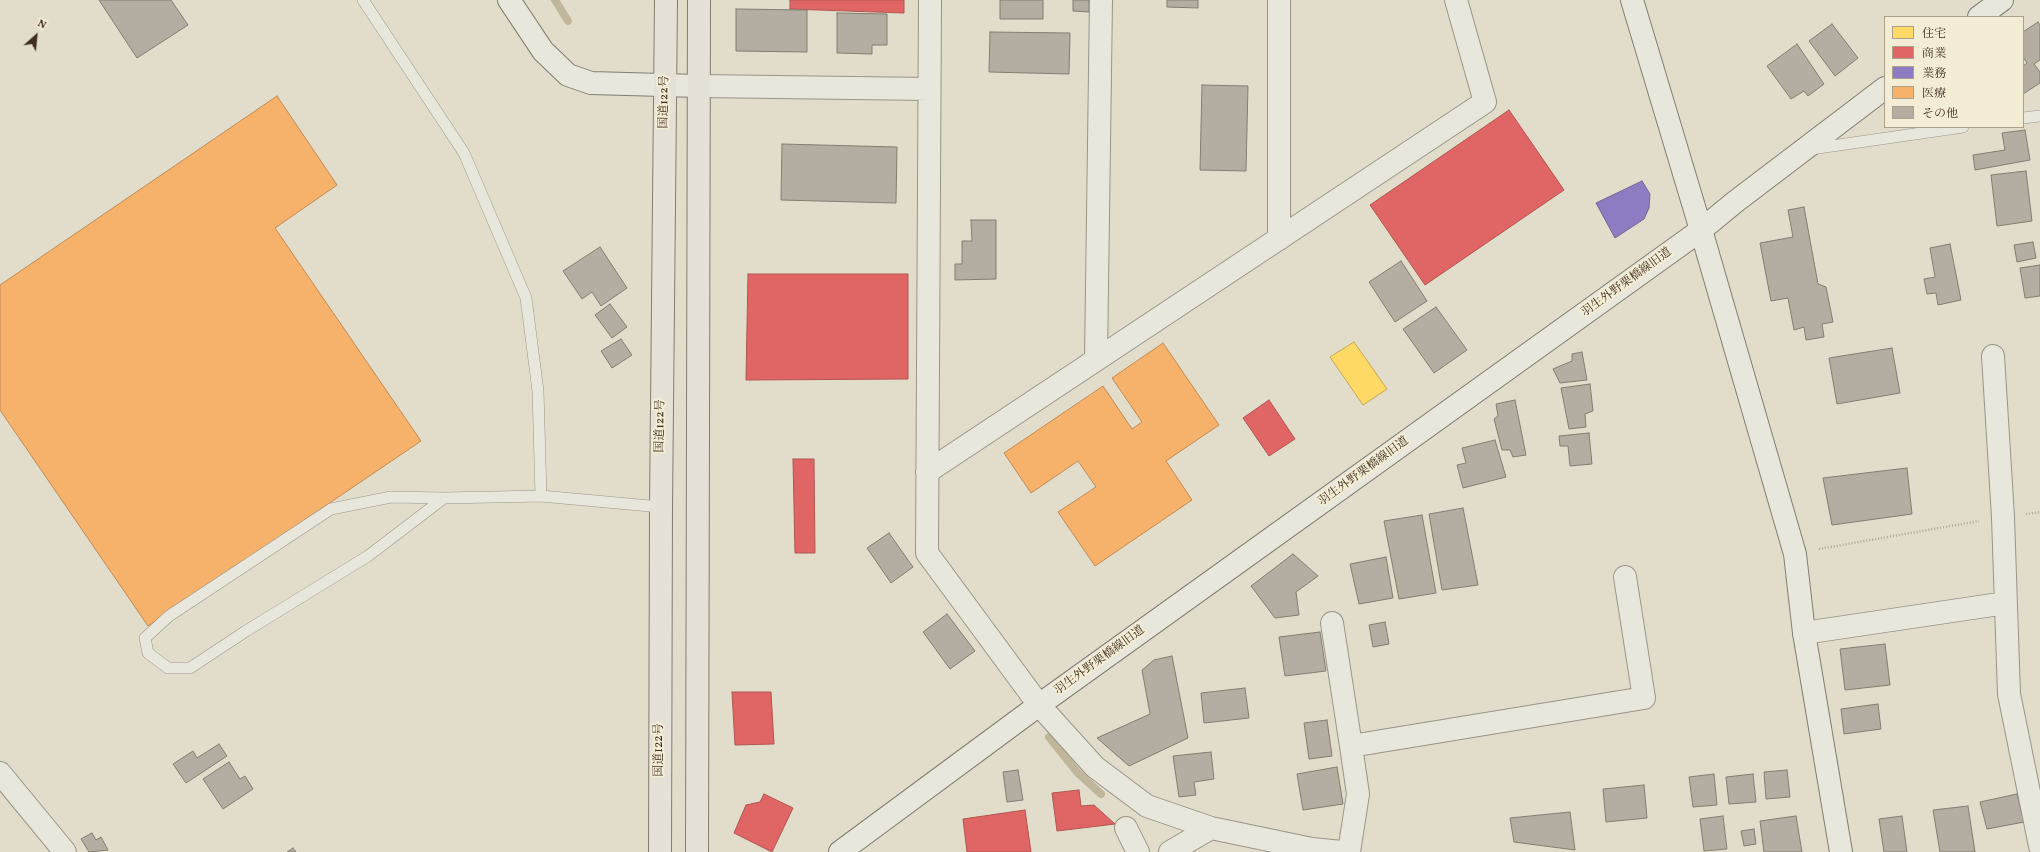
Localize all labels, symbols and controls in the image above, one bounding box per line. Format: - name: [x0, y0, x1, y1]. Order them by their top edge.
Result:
- north arrow: [16, 16, 56, 56]
- text: N: [35, 16, 49, 33]
- legend: [1884, 16, 2024, 128]
- text: 住宅: [1922, 26, 1946, 42]
- text: 商業: [1922, 46, 1946, 62]
- text: 業務: [1922, 66, 1946, 82]
- street label: 国道122号: [657, 75, 673, 129]
- text: 医療: [1922, 86, 1946, 102]
- text: その他: [1922, 106, 1958, 122]
- street label: 羽生外野栗橋線旧道: [1579, 245, 1675, 321]
- street label: 国道122号: [653, 399, 669, 453]
- street label: 羽生外野栗橋線旧道: [1316, 434, 1412, 510]
- street label: 羽生外野栗橋線旧道: [1052, 623, 1148, 699]
- street label: 国道122号: [653, 723, 667, 777]

